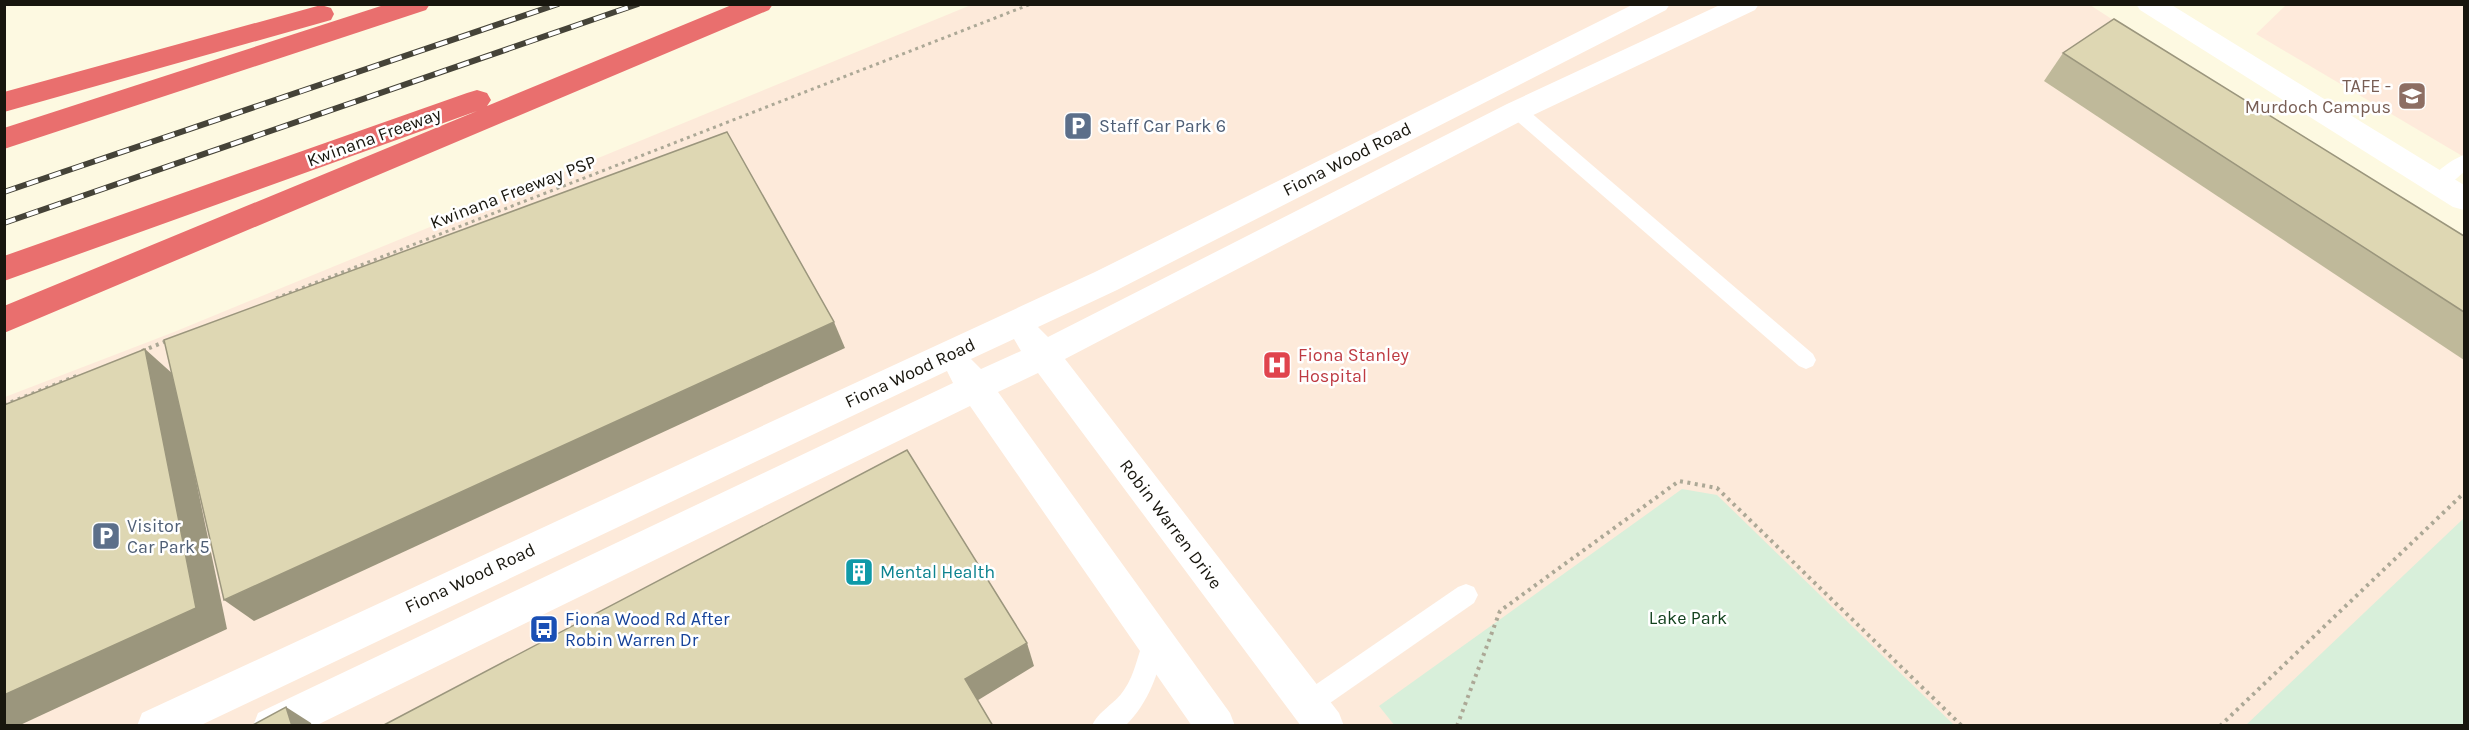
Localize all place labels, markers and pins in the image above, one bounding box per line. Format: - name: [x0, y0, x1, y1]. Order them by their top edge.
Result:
- place label: TAFE - Murdoch Campus: [2245, 75, 2391, 118]
- school or university icon: TAFE - Murdoch Campus: [2396, 80, 2428, 112]
- parking icon: Staff Car Park 6: [1062, 110, 1094, 142]
- place label: Staff Car Park 6: [1099, 115, 1226, 137]
- place label: Fiona Stanley Hospital: [1298, 344, 1409, 387]
- hospital icon: Fiona Stanley Hospital: [1261, 349, 1293, 381]
- place label: Visitor Car Park 5: [127, 515, 210, 558]
- parking icon: Visitor Car Park 5: [90, 520, 122, 552]
- building icon: Mental Health: [843, 556, 875, 588]
- place label: Mental Health: [880, 561, 995, 583]
- place label: Fiona Wood Rd After Robin Warren Dr: [565, 608, 730, 651]
- bus stop icon: Fiona Wood Rd After Robin Warren Dr: [528, 613, 560, 645]

